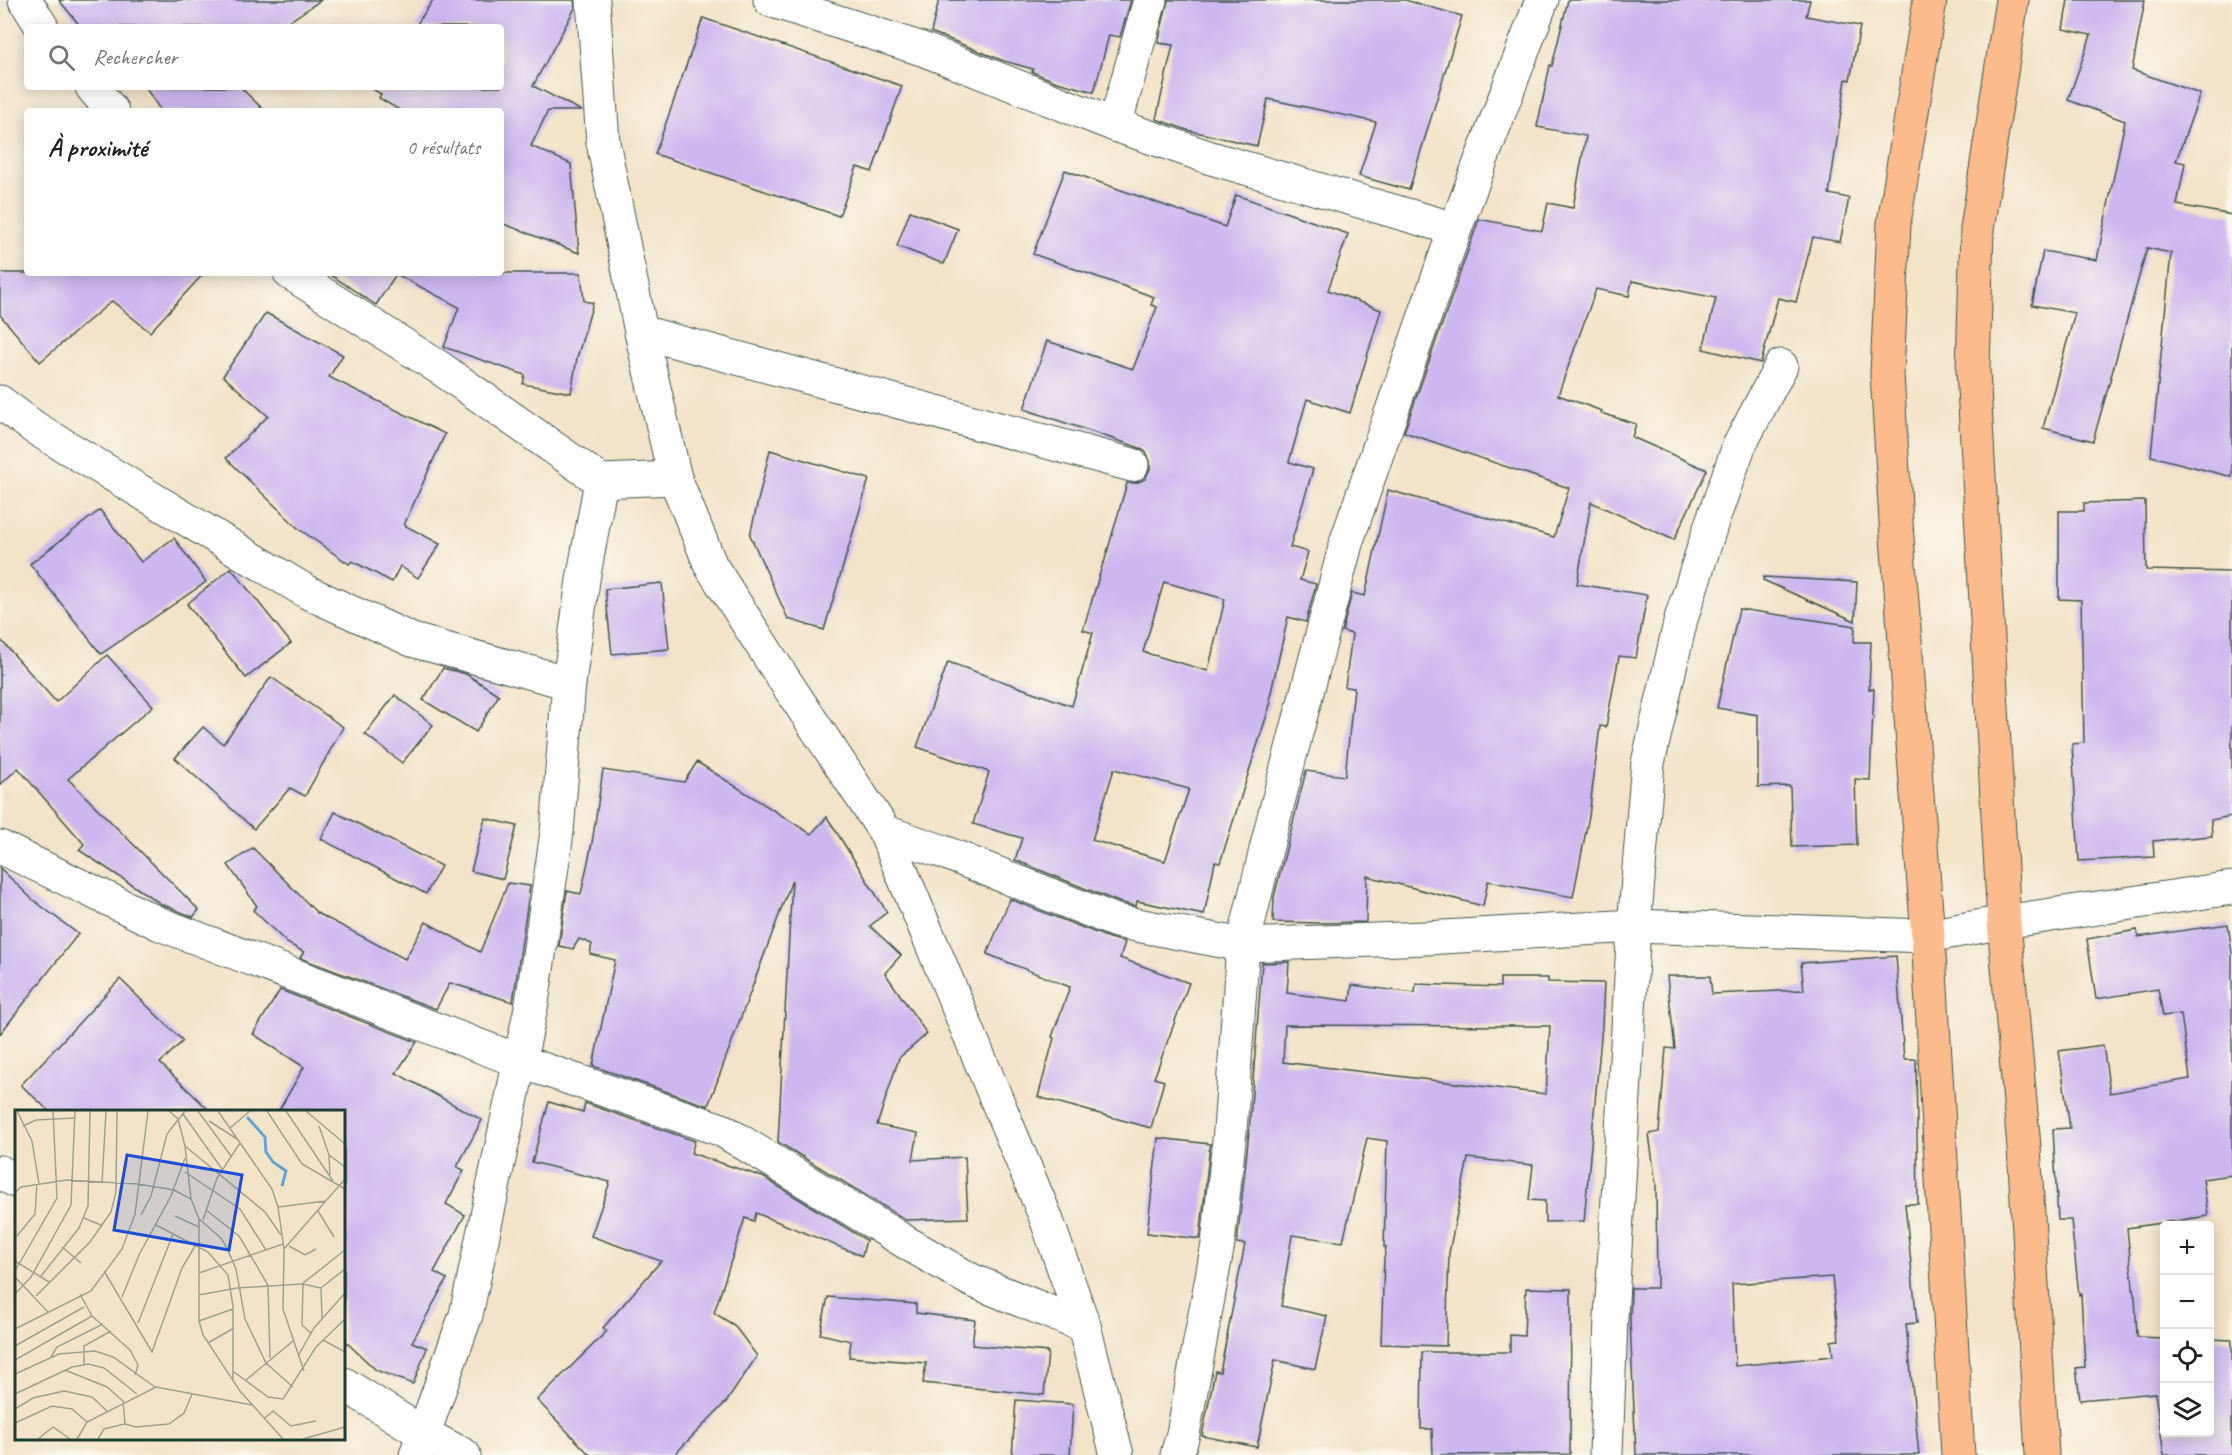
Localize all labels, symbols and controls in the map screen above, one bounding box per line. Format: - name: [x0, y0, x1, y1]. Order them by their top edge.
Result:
- search box: [24, 24, 504, 90]
- icon: search: [45, 41, 78, 74]
- text: Rechercher: [93, 43, 177, 71]
- text: À proximité: [48, 131, 147, 164]
- text: 0 résultats: [407, 135, 480, 160]
- inset map: [15, 1110, 345, 1440]
- map controls: [2160, 1221, 2214, 1437]
- button: +: [2160, 1221, 2214, 1275]
- button: −: [2160, 1275, 2214, 1329]
- button: locate: [2160, 1329, 2214, 1383]
- button: layers: [2160, 1383, 2214, 1437]

